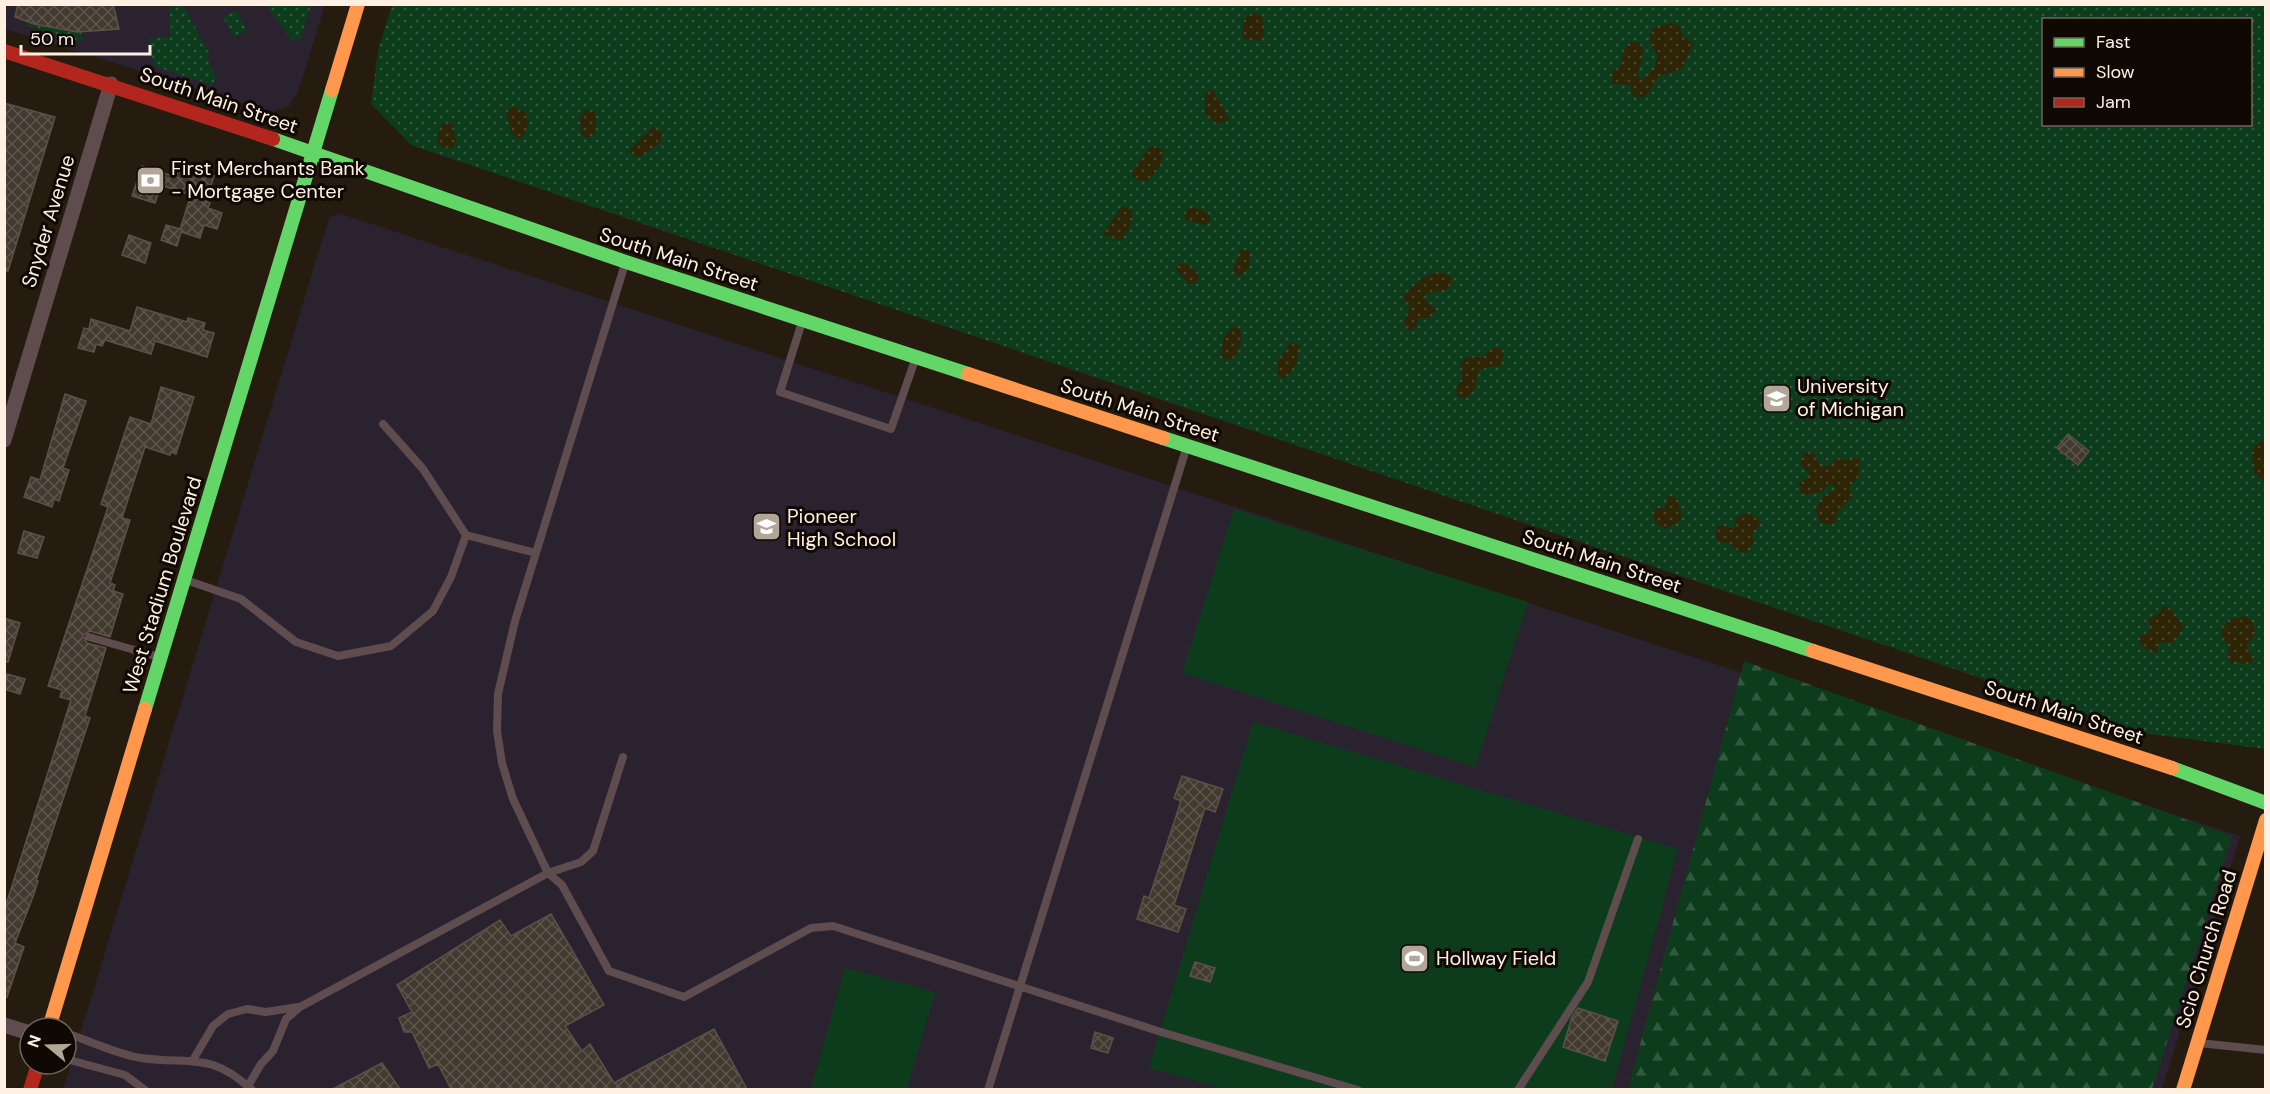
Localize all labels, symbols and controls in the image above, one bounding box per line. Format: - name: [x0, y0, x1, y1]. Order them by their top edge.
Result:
- scale bar: [21, 18, 150, 56]
- legend: [2042, 18, 2252, 126]
- text: 50 m: [30, 27, 74, 51]
- text: Fast: [2096, 30, 2131, 54]
- text: Slow: [2096, 60, 2135, 84]
- street label: South Main Street: [136, 61, 302, 139]
- text: Jam: [2096, 90, 2131, 114]
- street label: Snyder Avenue: [15, 151, 81, 291]
- place label: First Merchants Bank - Mortgage Center: [171, 155, 365, 204]
- bank icon: First Merchants Bank - Mortgage Center: [134, 164, 166, 196]
- street label: South Main Street: [596, 221, 762, 297]
- street label: South Main Street: [1057, 372, 1223, 448]
- place label: University of Michigan: [1797, 373, 1904, 422]
- school or university icon: University of Michigan: [1760, 382, 1792, 414]
- street label: West Stadium Boulevard: [117, 473, 207, 697]
- place label: Pioneer High School: [787, 503, 896, 552]
- school or university icon: Pioneer High School: [750, 511, 782, 543]
- street label: South Main Street: [1519, 523, 1685, 599]
- street label: South Main Street: [1981, 674, 2147, 750]
- street label: Scio Church Road: [2170, 867, 2242, 1031]
- sports icon: Hollway Field: [1399, 942, 1431, 974]
- place label: Hollway Field: [1436, 945, 1556, 971]
- north arrow: [18, 1016, 78, 1076]
- text: N: [22, 1032, 46, 1050]

